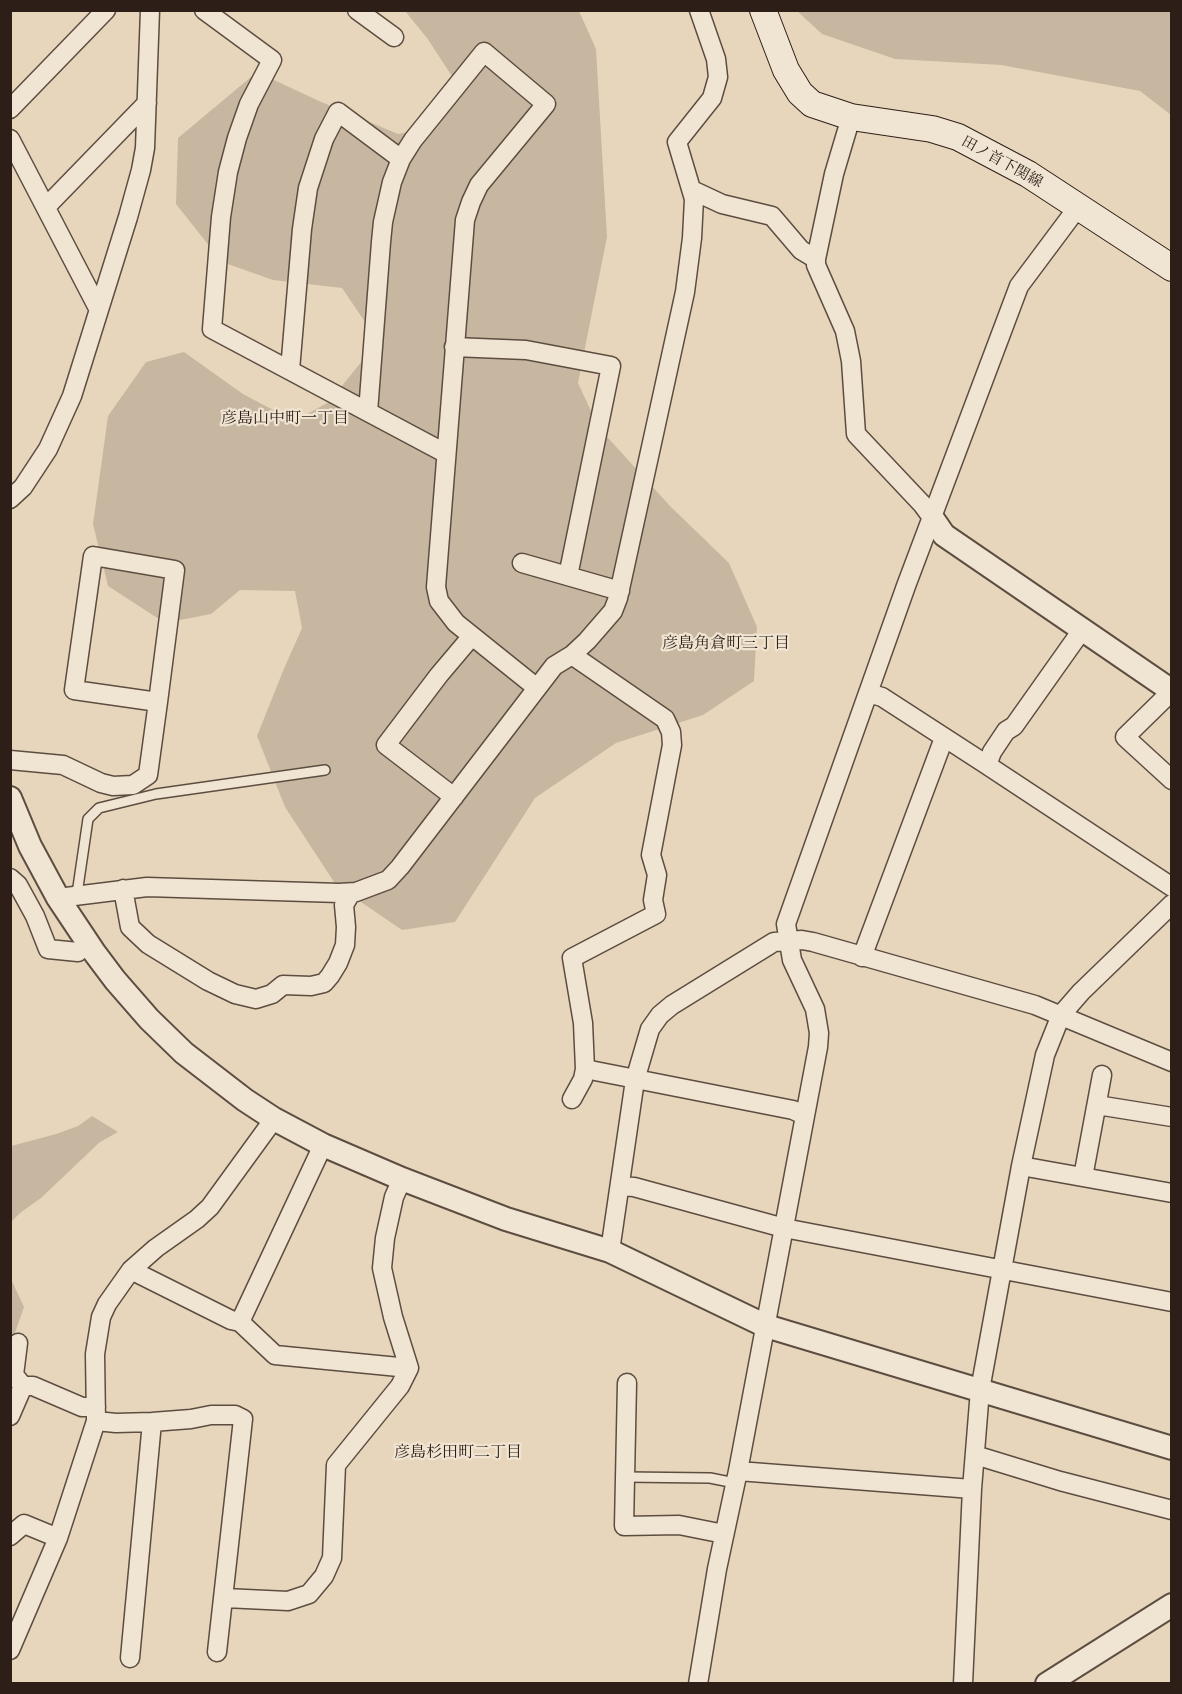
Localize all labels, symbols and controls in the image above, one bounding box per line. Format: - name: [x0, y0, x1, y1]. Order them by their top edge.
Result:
- street label: 田ノ首下関線: [958, 132, 1046, 192]
- district label: 彦島山中町一丁目: [221, 408, 349, 428]
- district label: 彦島角倉町三丁目: [662, 633, 790, 653]
- district label: 彦島杉田町二丁目: [394, 1442, 522, 1462]

